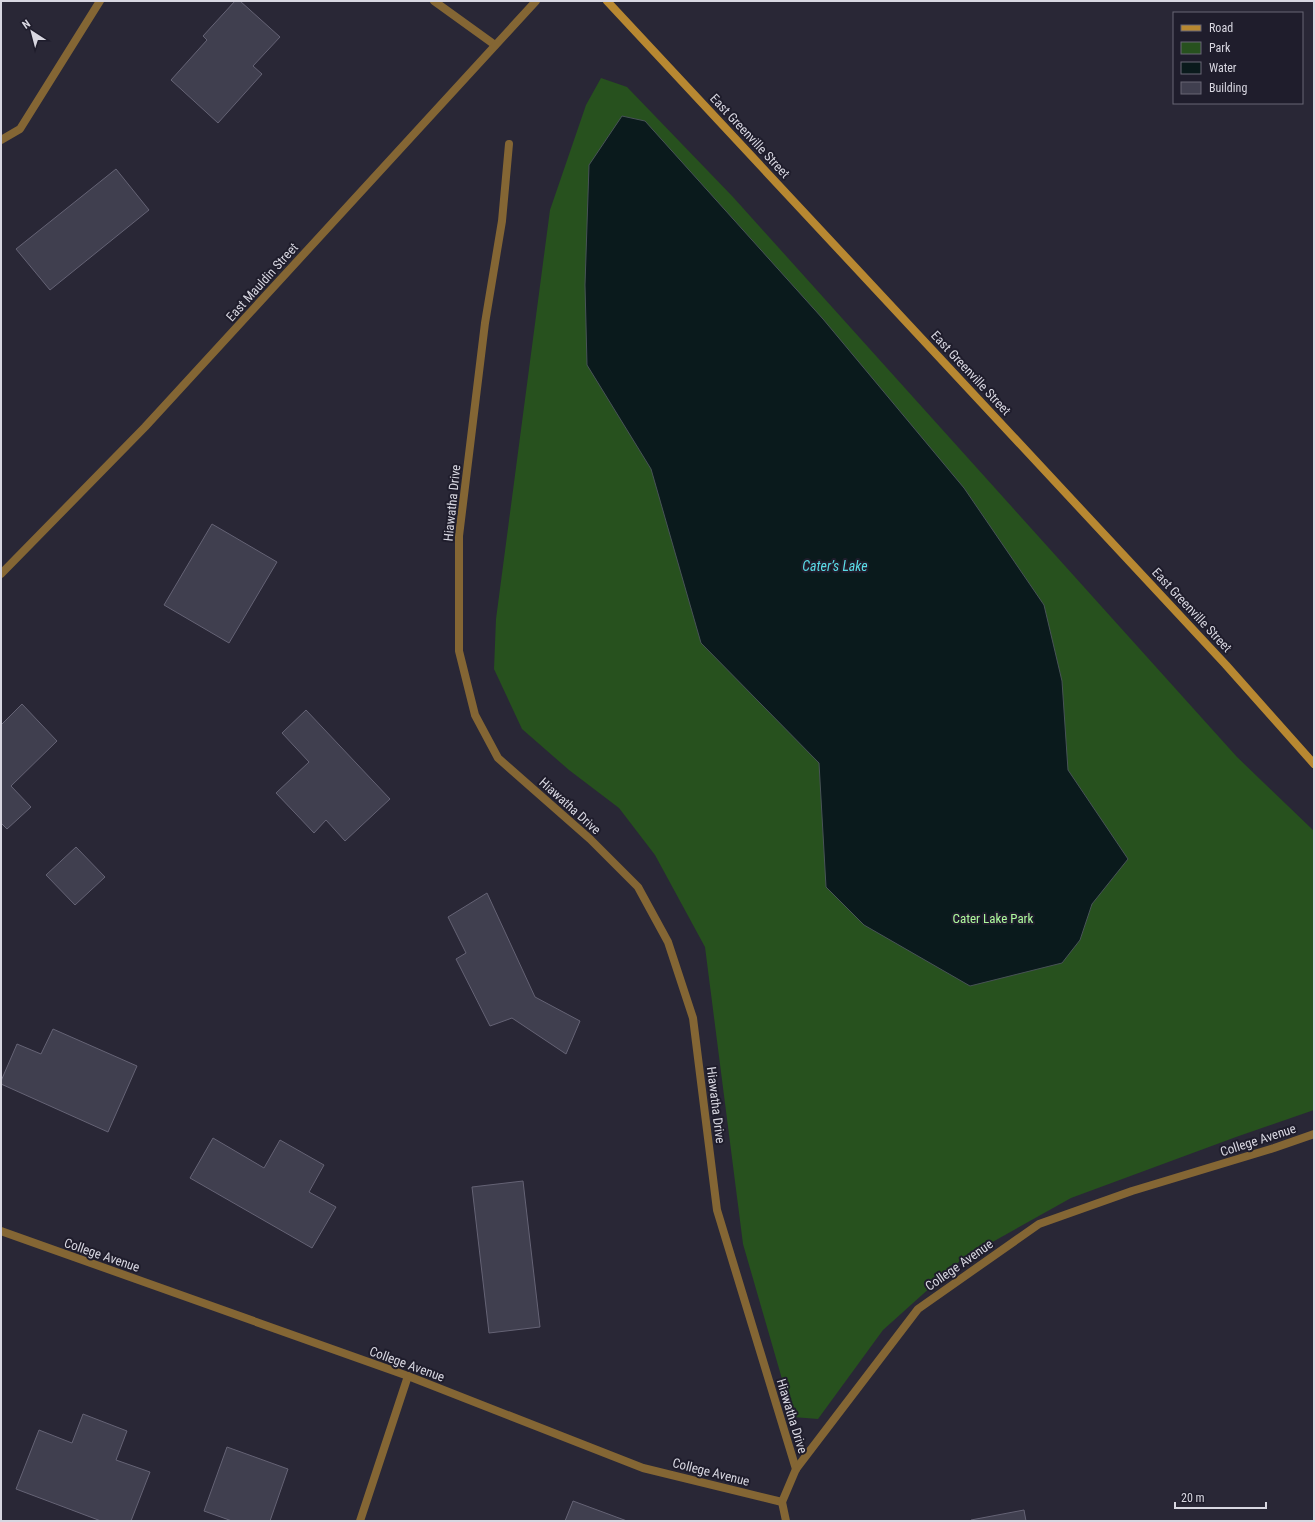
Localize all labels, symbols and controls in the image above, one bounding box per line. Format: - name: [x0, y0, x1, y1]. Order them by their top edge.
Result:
- north arrow: [12, 12, 52, 52]
- legend: [1173, 12, 1303, 104]
- text: N: [20, 17, 33, 32]
- text: Road: [1209, 21, 1233, 35]
- text: Park: [1209, 41, 1231, 55]
- text: Water: [1209, 61, 1237, 75]
- text: Building: [1209, 81, 1247, 95]
- street label: East Greenville Street: [707, 91, 793, 181]
- street label: East Mauldin Street: [223, 240, 301, 324]
- street label: East Greenville Street: [928, 328, 1014, 418]
- street label: Hiawatha Drive: [441, 464, 463, 542]
- water label: Cater’s Lake: [802, 558, 868, 574]
- street label: East Greenville Street: [1149, 565, 1235, 655]
- street label: Hiawatha Drive: [536, 775, 604, 837]
- park label: Cater Lake Park: [953, 911, 1034, 926]
- street label: Hiawatha Drive: [704, 1066, 728, 1144]
- street label: College Avenue: [1218, 1121, 1298, 1159]
- street label: College Avenue: [62, 1235, 142, 1275]
- street label: College Avenue: [922, 1236, 996, 1294]
- street label: College Avenue: [367, 1343, 447, 1385]
- street label: Hiawatha Drive: [774, 1377, 810, 1455]
- street label: College Avenue: [671, 1455, 751, 1489]
- scale bar: [1175, 1484, 1266, 1510]
- text: 20 m: [1181, 1491, 1205, 1505]

